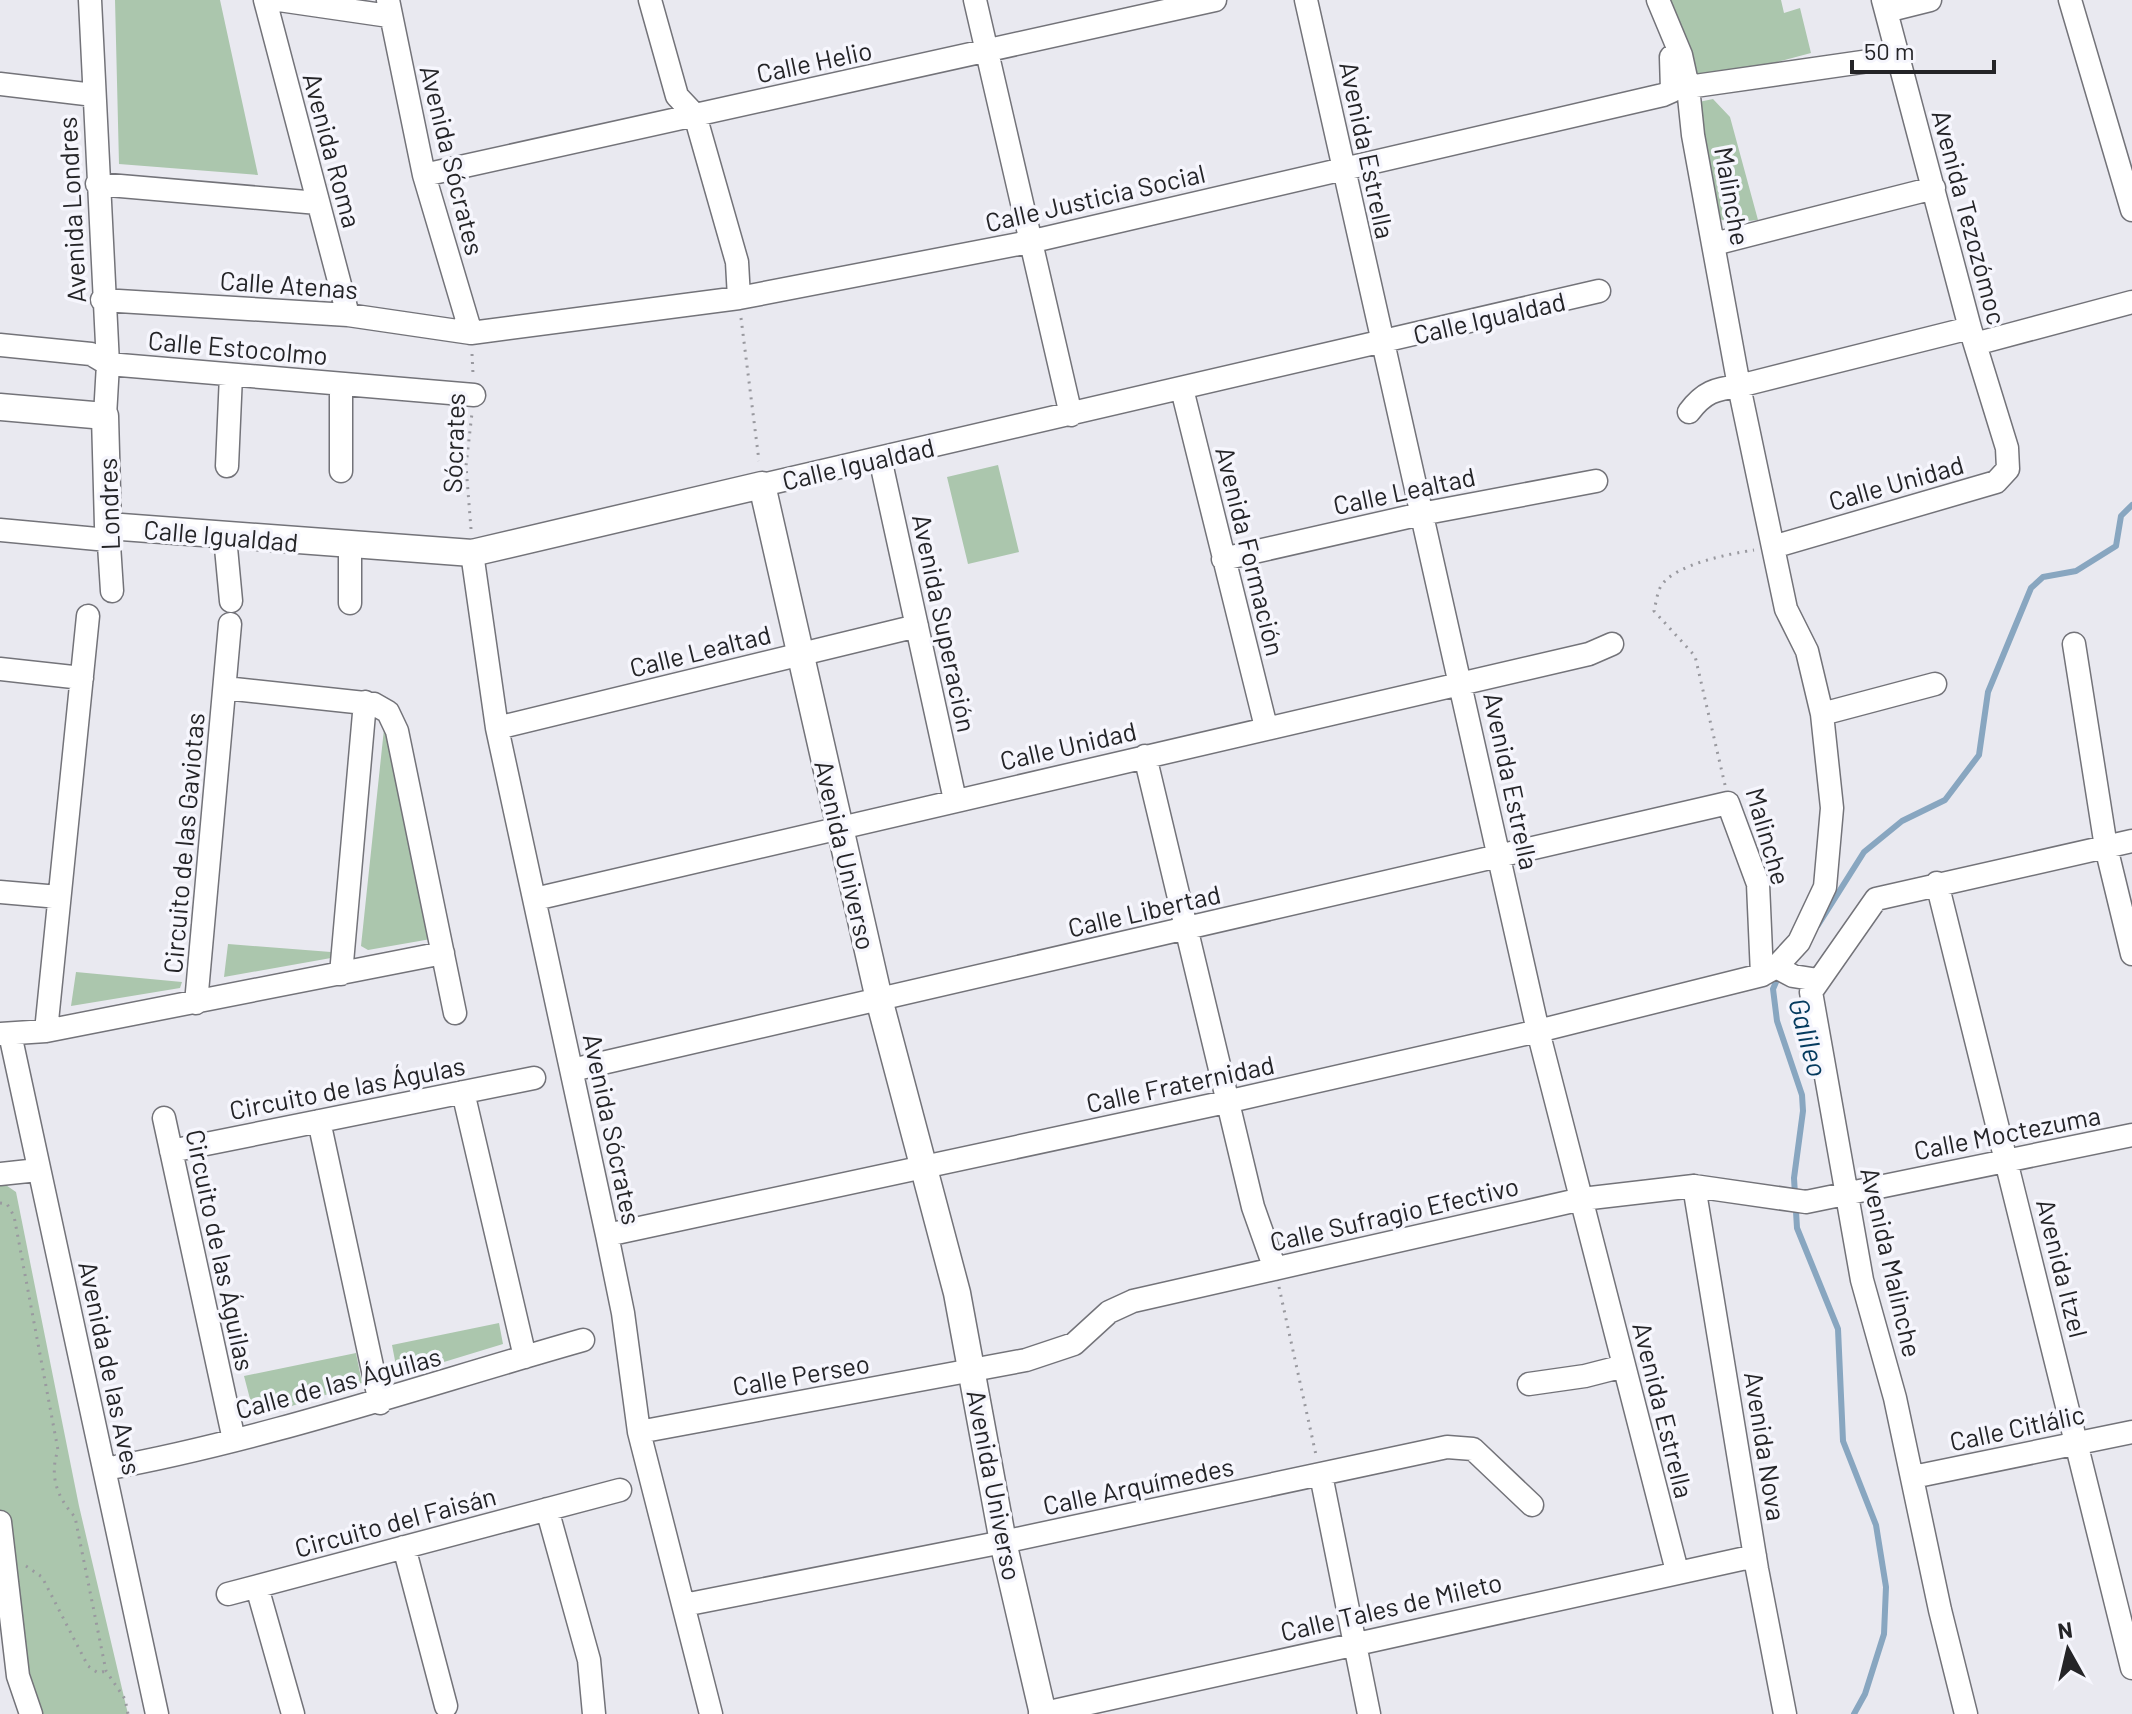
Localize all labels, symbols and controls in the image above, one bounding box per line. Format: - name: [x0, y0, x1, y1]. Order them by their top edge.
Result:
- scale bar: [1852, 24, 1994, 74]
- street label: Calle Helio: [753, 34, 875, 88]
- text: 50 m: [1864, 36, 1915, 65]
- street label: Avenida Estrella: [1334, 59, 1402, 241]
- street label: Avenida Sócrates: [414, 62, 492, 258]
- street label: Avenida Roma: [297, 69, 369, 231]
- street label: Avenida Tezozómoc: [1926, 106, 2014, 328]
- street label: Avenida Londres: [51, 116, 91, 304]
- street label: Malinche: [1709, 144, 1757, 248]
- street label: Calle Justicia Social: [982, 157, 1208, 237]
- street label: Calle Atenas: [219, 264, 359, 304]
- street label: Calle Igualdad: [1410, 284, 1568, 350]
- street label: Calle Estocolmo: [147, 324, 329, 370]
- street label: Sócrates: [436, 392, 470, 494]
- street label: Calle Igualdad: [779, 430, 937, 496]
- street label: Avenida Formación: [1210, 443, 1292, 659]
- street label: Calle Unidad: [1825, 448, 1967, 516]
- street label: Londres: [91, 457, 125, 551]
- street label: Calle Lealtad: [1330, 460, 1478, 520]
- street label: Avenida Superación: [907, 511, 983, 735]
- street label: Calle Igualdad: [142, 513, 300, 557]
- street label: Calle Lealtad: [626, 617, 774, 683]
- street label: Avenida Estrella: [1478, 690, 1546, 872]
- street label: Circuito de las Gaviotas: [156, 711, 210, 975]
- street label: Calle Unidad: [997, 714, 1139, 776]
- street label: Avenida Universo: [809, 757, 883, 953]
- street label: Malinche: [1740, 784, 1798, 888]
- street label: Calle Libertad: [1065, 877, 1223, 943]
- water label: Galileo: [1782, 994, 1836, 1080]
- street label: Avenida Sócrates: [578, 1031, 648, 1227]
- street label: Calle Fraternidad: [1083, 1048, 1277, 1118]
- street label: Circuito de las Águlas: [227, 1049, 467, 1125]
- street label: Calle Moctezuma: [1911, 1099, 2103, 1165]
- street label: Circuito de las Águilas: [180, 1126, 262, 1374]
- street label: Avenida Malinche: [1855, 1164, 1929, 1360]
- street label: Calle Sufragio Efectivo: [1267, 1169, 1521, 1257]
- street label: Avenida Itzel: [2031, 1195, 2095, 1341]
- street label: Avenida de las Aves: [73, 1258, 149, 1478]
- street label: Avenida Estrella: [1627, 1319, 1701, 1501]
- street label: Calle de las Águilas: [232, 1340, 444, 1424]
- street label: Calle Perseo: [730, 1347, 872, 1401]
- street label: Avenida Nova: [1739, 1369, 1793, 1523]
- street label: Avenida Universo: [961, 1387, 1029, 1583]
- street label: Calle Citlálic: [1947, 1398, 2087, 1456]
- street label: Calle Arquímedes: [1040, 1450, 1236, 1520]
- street label: Circuito del Faisán: [291, 1479, 499, 1563]
- street label: Calle Tales de Mileto: [1277, 1565, 1505, 1647]
- north arrow: [2028, 1610, 2108, 1690]
- text: N: [2056, 1615, 2074, 1643]

